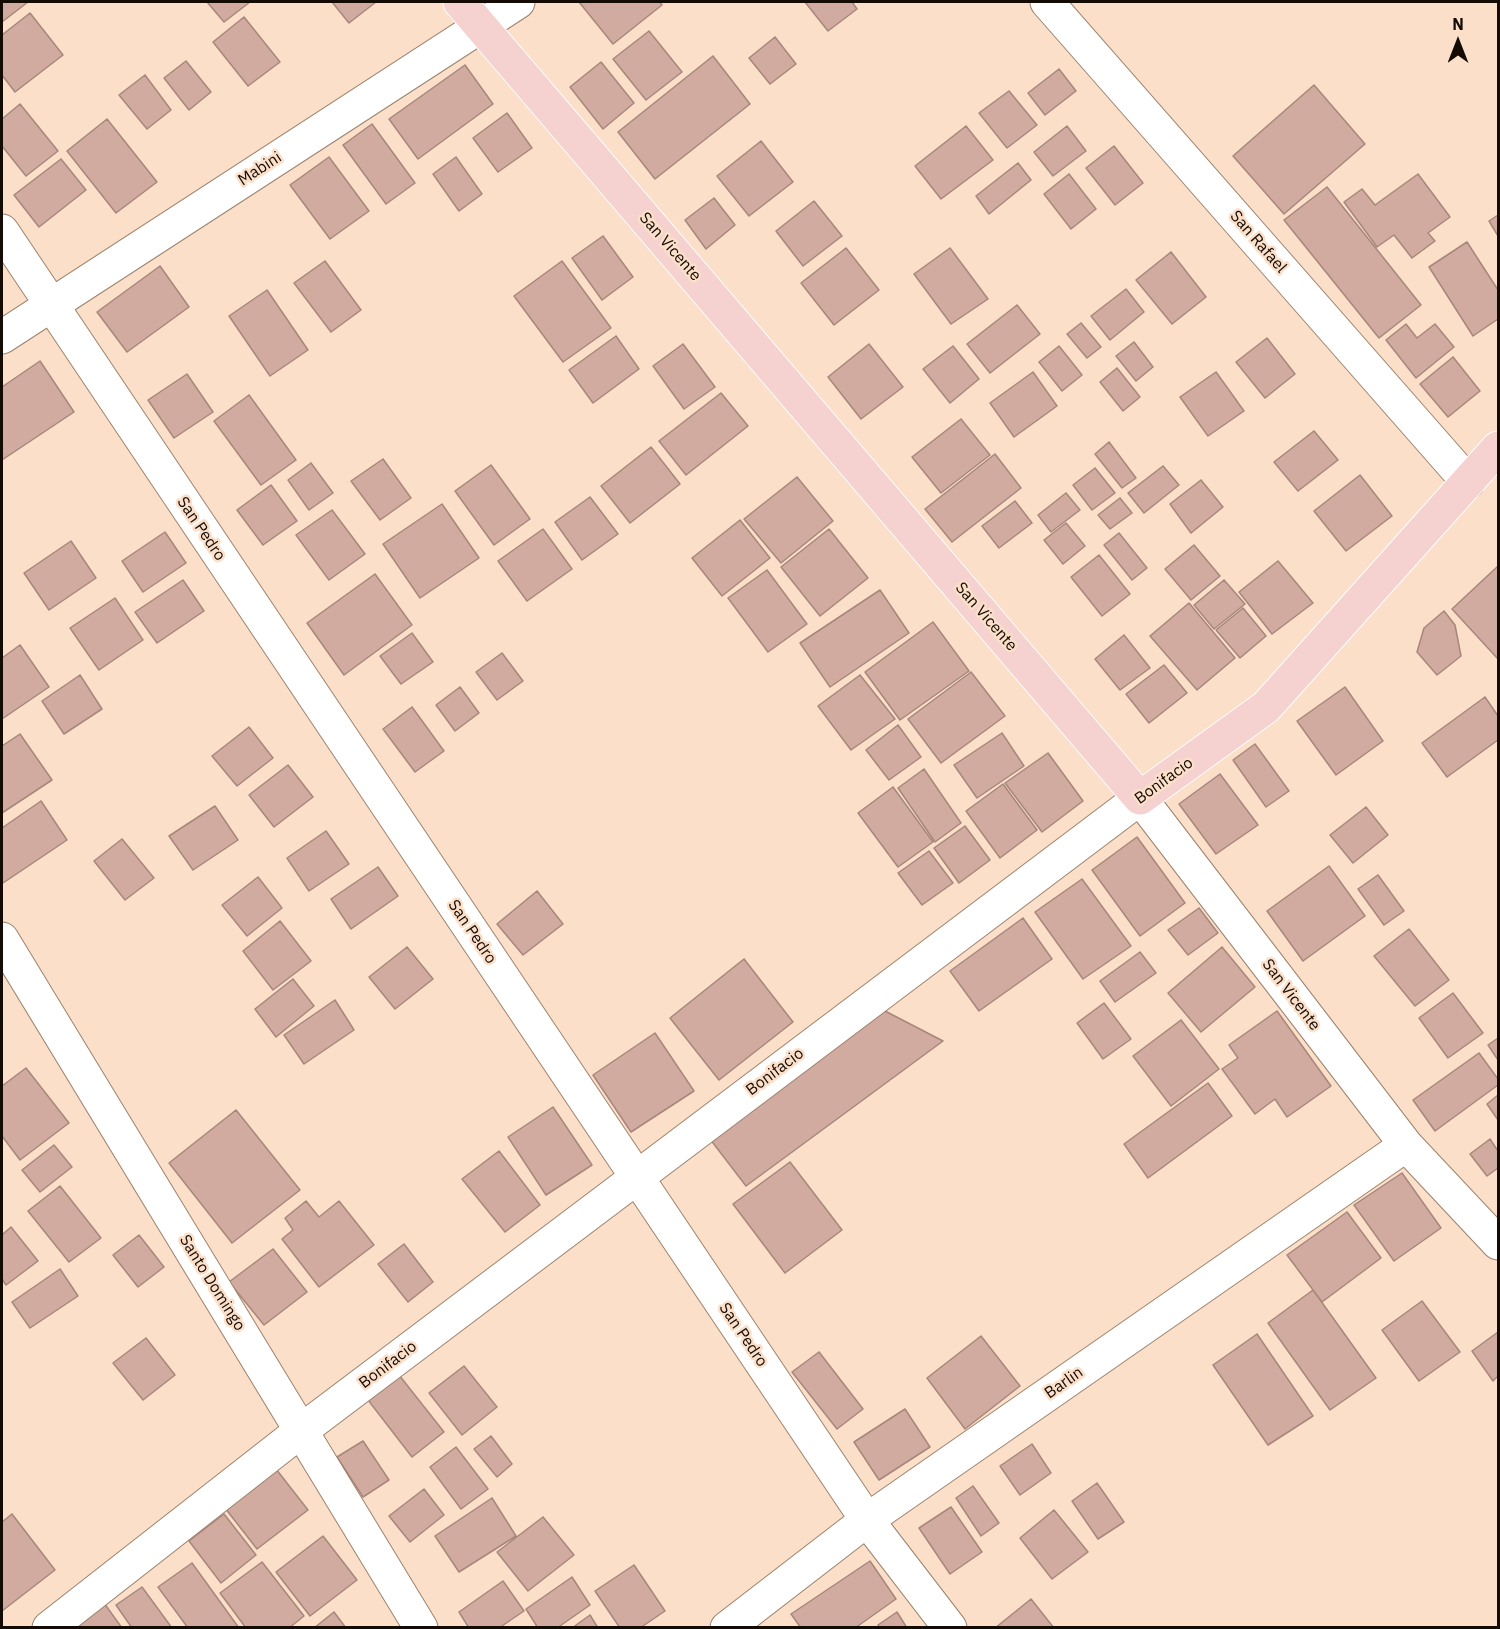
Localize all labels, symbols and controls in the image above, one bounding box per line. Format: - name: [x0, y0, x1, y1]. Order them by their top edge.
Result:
- north arrow: [1428, 12, 1488, 72]
- text: N: [1452, 14, 1464, 34]
- street label: Mabini: [235, 148, 285, 190]
- street label: San Rafael: [1226, 207, 1290, 277]
- street label: San Vicente: [635, 209, 705, 285]
- street label: San Pedro: [173, 493, 229, 565]
- street label: San Vicente: [951, 579, 1021, 655]
- street label: Bonifacio: [1131, 753, 1197, 809]
- street label: San Pedro: [444, 896, 500, 968]
- street label: San Vicente: [1258, 955, 1324, 1035]
- street label: Bonifacio: [742, 1044, 808, 1100]
- street label: Santo Domingo: [175, 1232, 249, 1334]
- street label: San Pedro: [715, 1299, 771, 1371]
- street label: Bonifacio: [355, 1337, 421, 1393]
- street label: Barlin: [1041, 1363, 1087, 1403]

